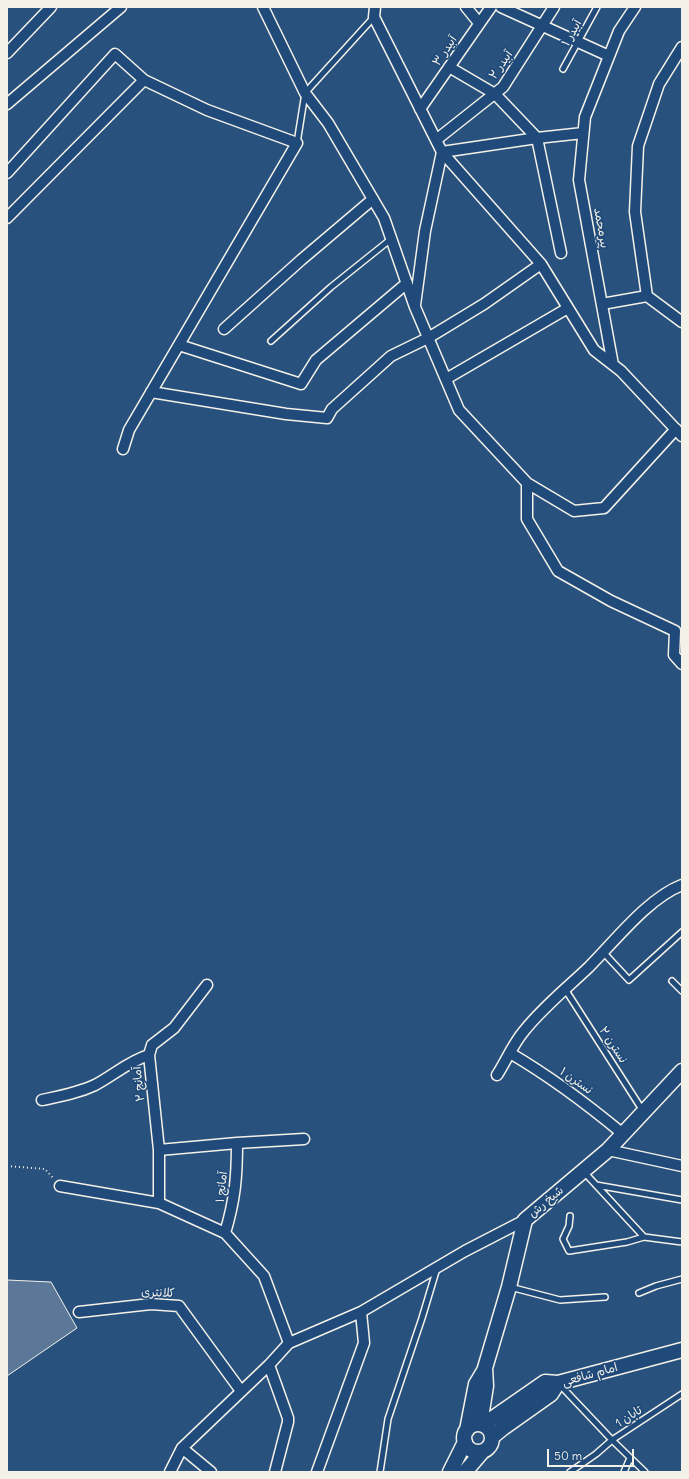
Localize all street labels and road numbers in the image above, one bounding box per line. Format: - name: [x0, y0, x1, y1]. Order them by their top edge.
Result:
- street label: آبیدر ۱: [559, 17, 585, 49]
- street label: آبیدر ۳: [430, 33, 460, 69]
- street label: آبیدر ۲: [486, 48, 516, 82]
- street label: پیرمحمد: [590, 207, 612, 249]
- street label: نسترن ۲: [596, 1024, 630, 1066]
- street label: نسترن ۱: [557, 1064, 595, 1098]
- street label: آمانج ۲: [130, 1066, 148, 1102]
- street label: آمانج ۱: [213, 1171, 231, 1203]
- street label: شیخ رش: [526, 1183, 566, 1221]
- street label: کلانتری: [141, 1285, 175, 1301]
- street label: امام شافعی: [561, 1360, 619, 1390]
- street label: تابان 1: [613, 1403, 645, 1431]

